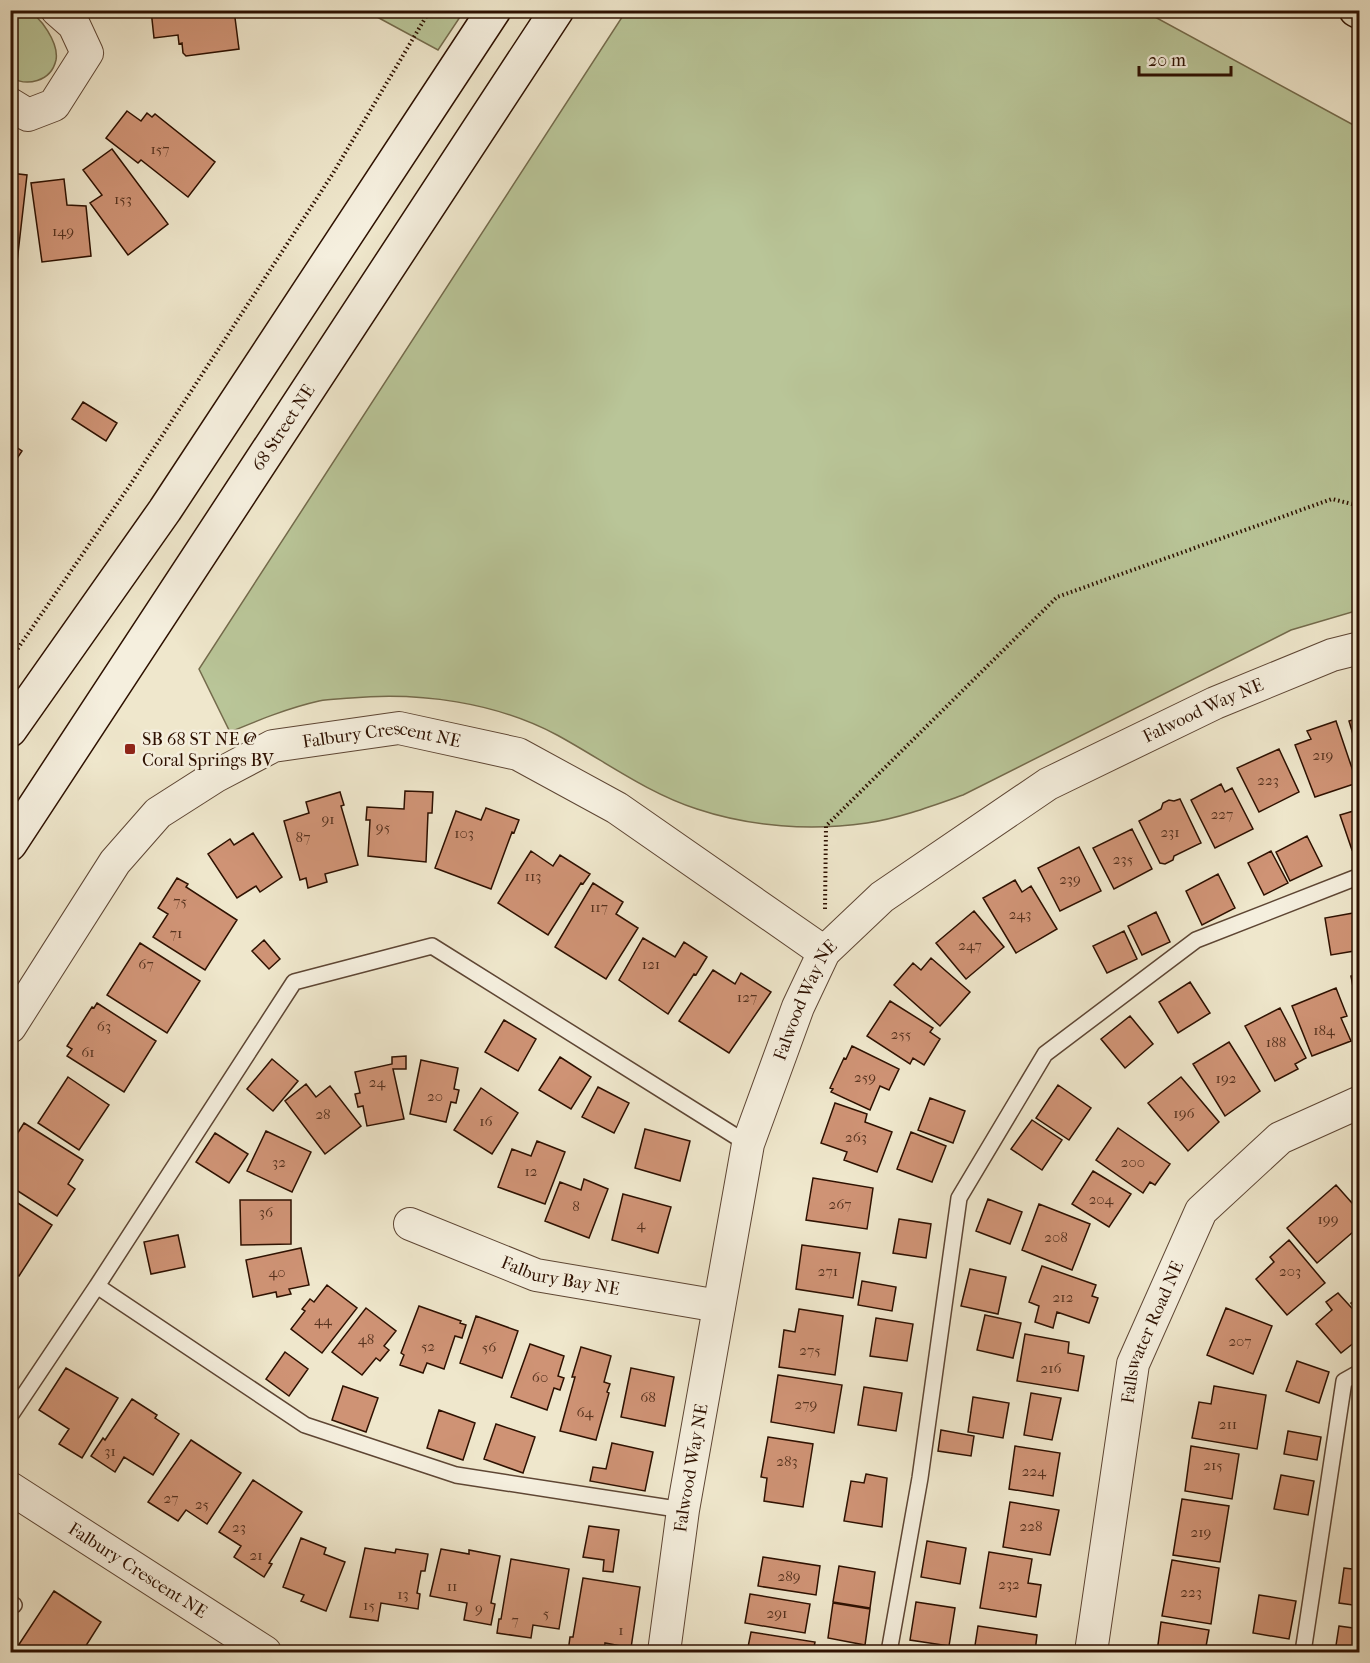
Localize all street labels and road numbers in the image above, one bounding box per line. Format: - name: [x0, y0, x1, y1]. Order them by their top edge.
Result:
- street label: 68 Street NE: [248, 381, 319, 475]
- street label: Falwood Way NE: [1139, 674, 1266, 747]
- street label: Falbury Crescent NE: [301, 718, 463, 753]
- street label: Falwood Way NE: [769, 935, 841, 1063]
- street label: Falbury Bay NE: [498, 1252, 621, 1300]
- street label: Fallswater Road NE: [1117, 1258, 1188, 1405]
- street label: Falwood Way NE: [670, 1402, 713, 1534]
- street label: Falbury Crescent NE: [64, 1518, 211, 1623]

